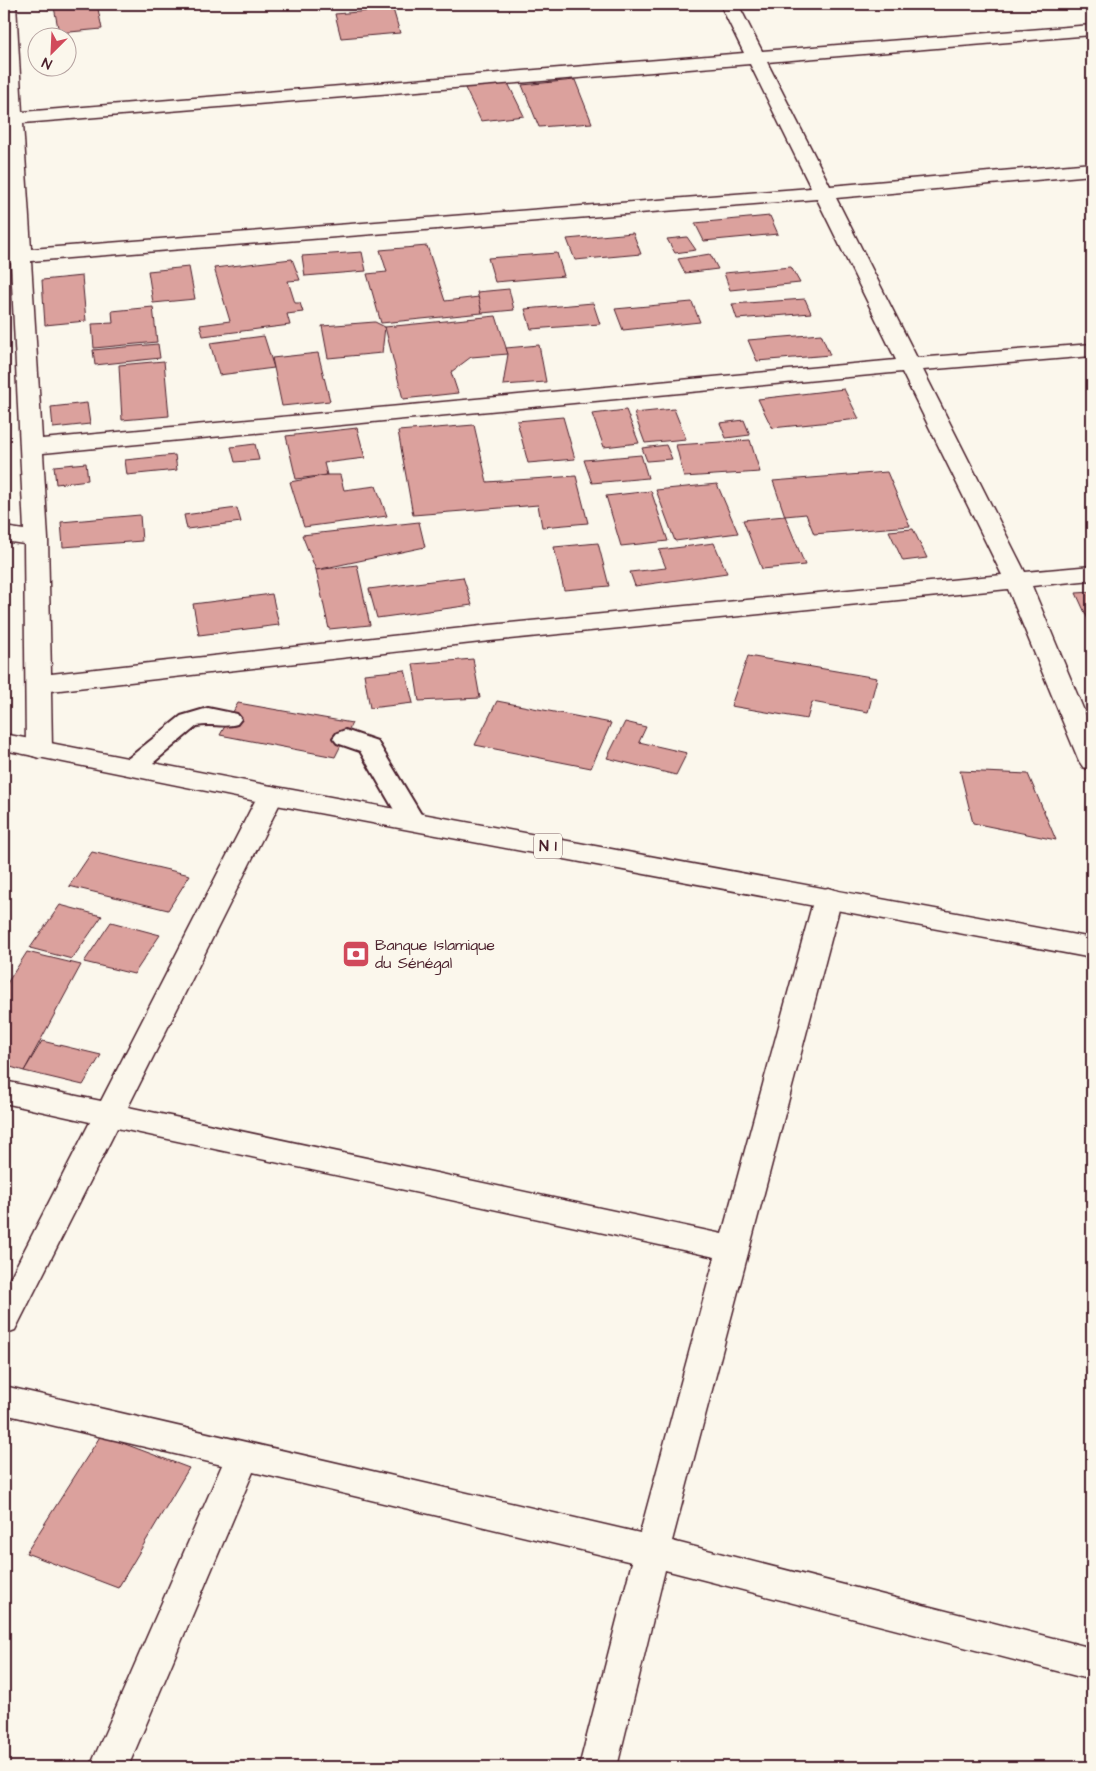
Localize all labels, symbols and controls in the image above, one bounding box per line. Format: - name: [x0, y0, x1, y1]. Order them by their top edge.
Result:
- north arrow: [28, 28, 78, 78]
- text: N: [39, 52, 55, 74]
- road number: N 1: [534, 834, 562, 858]
- place label: Banque Islamique du Sénégal: [375, 934, 495, 975]
- bank icon: Banque Islamique du Sénégal: [341, 939, 371, 969]

